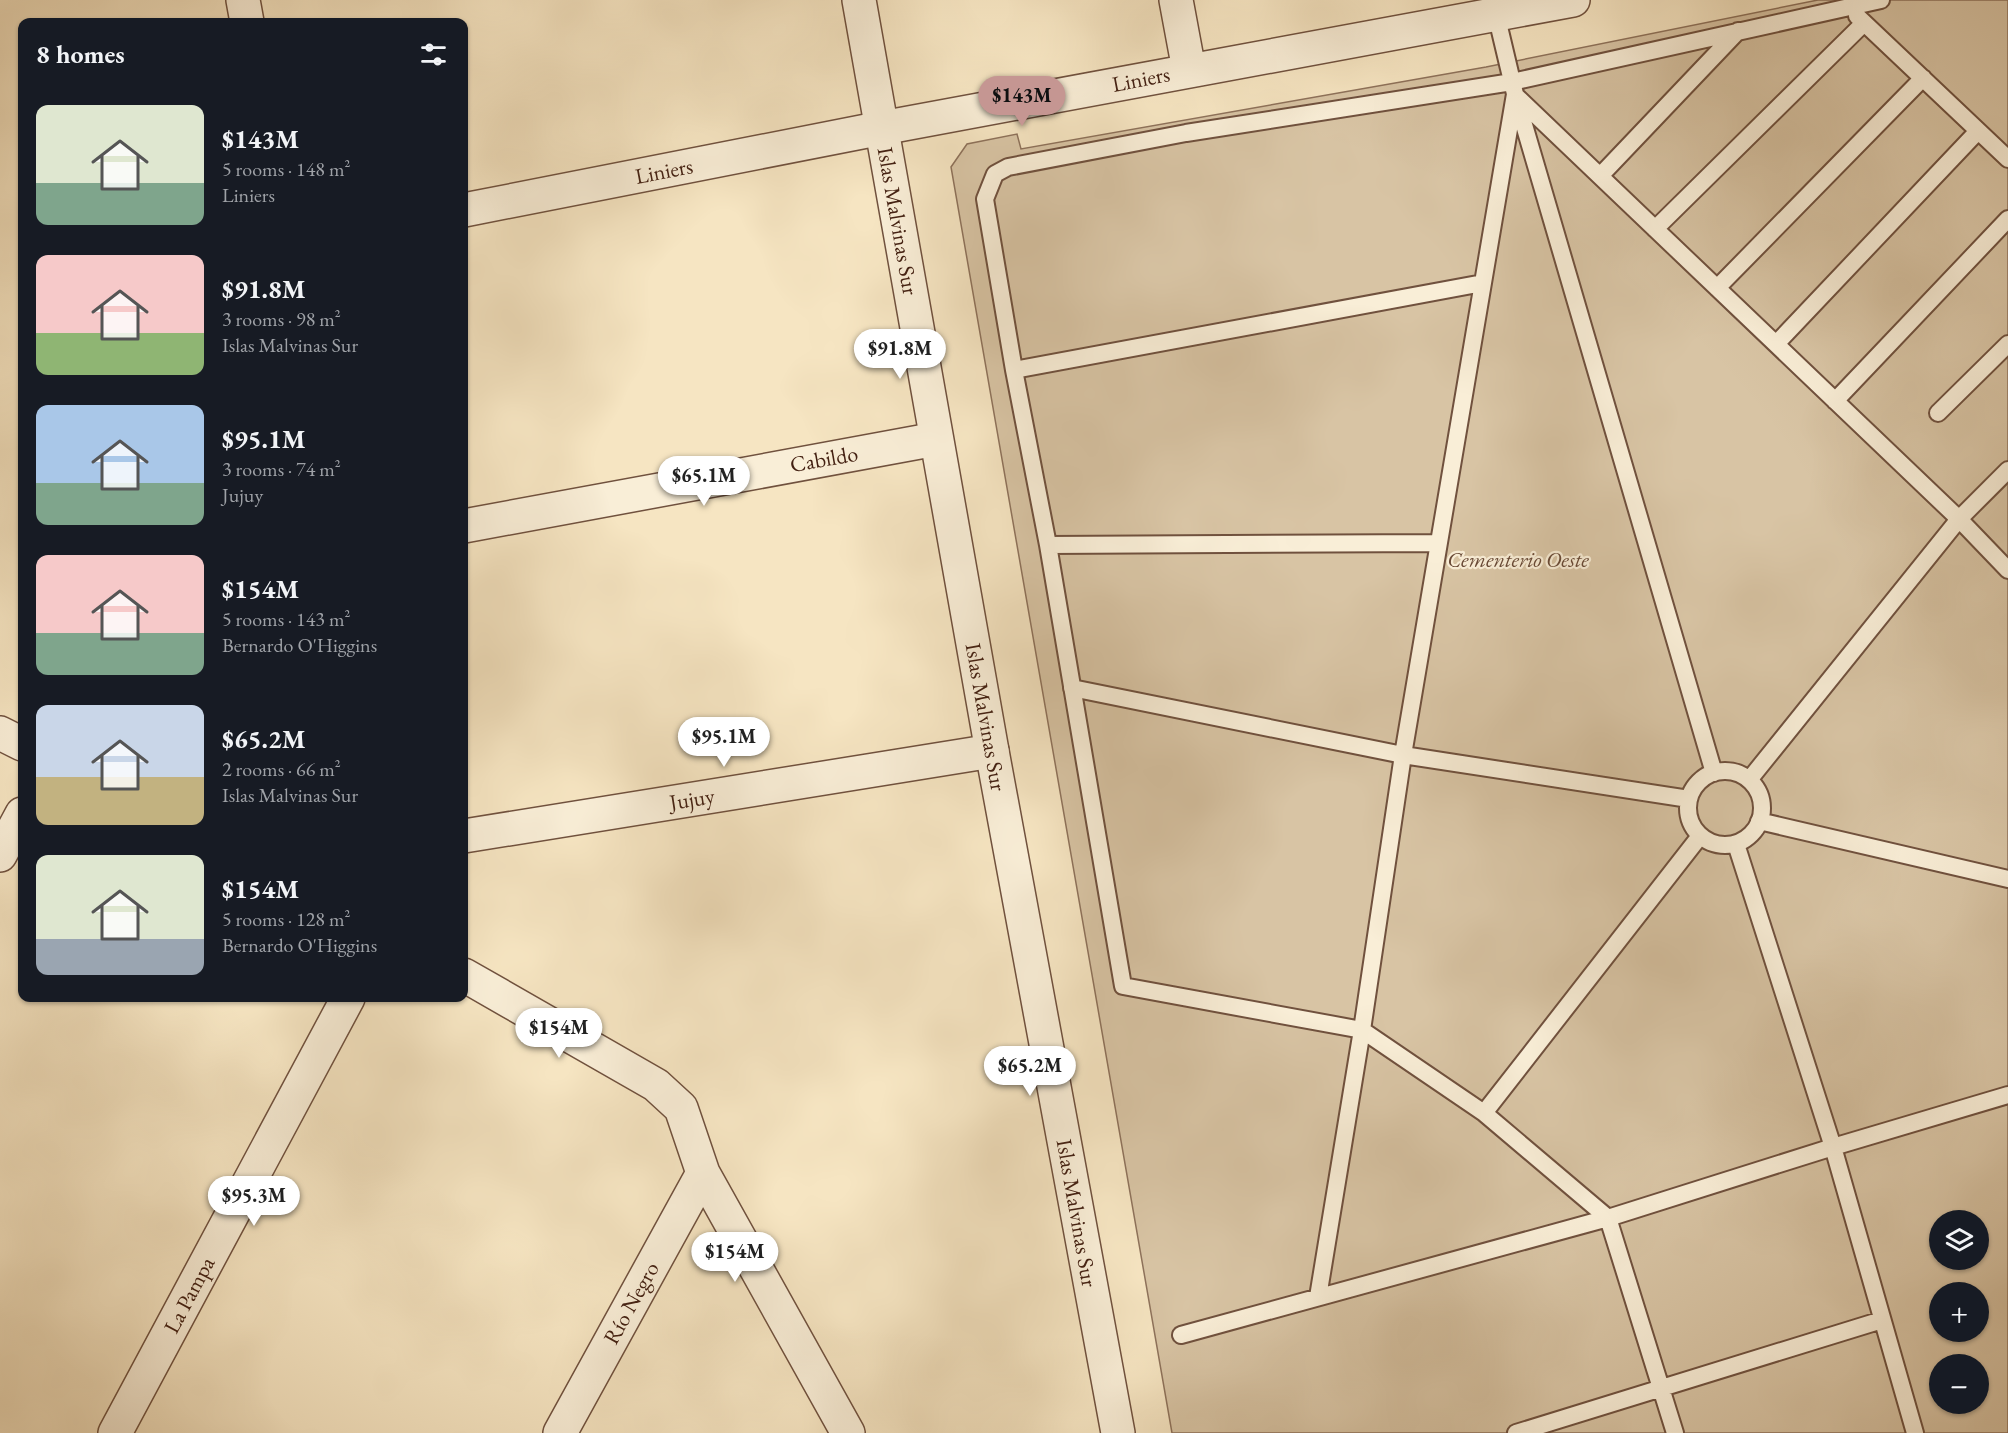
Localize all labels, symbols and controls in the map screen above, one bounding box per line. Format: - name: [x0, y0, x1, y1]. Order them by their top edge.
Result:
- text: 8 homes: [36, 37, 125, 71]
- icon: filters: [417, 38, 450, 71]
- street label: Liniers: [1110, 59, 1172, 99]
- pin: $143M: [980, 76, 1064, 127]
- text: $143M: [992, 82, 1052, 108]
- text: $143M: [222, 122, 299, 156]
- icon: home: [84, 129, 156, 201]
- street label: Islas Malvinas Sur: [871, 145, 925, 298]
- street label: Liniers: [633, 151, 695, 191]
- text: 5 rooms · 148 m²: [222, 156, 350, 182]
- text: Liniers: [222, 182, 275, 208]
- text: $91.8M: [222, 272, 306, 306]
- icon: home: [84, 279, 156, 351]
- text: 3 rooms · 98 m²: [222, 306, 341, 332]
- pin: $91.8M: [851, 329, 949, 380]
- text: Islas Malvinas Sur: [222, 332, 358, 358]
- text: $91.8M: [868, 335, 932, 361]
- text: $95.1M: [222, 422, 306, 456]
- icon: home: [84, 429, 156, 501]
- street label: Cabildo: [788, 439, 860, 479]
- text: 3 rooms · 74 m²: [222, 456, 341, 482]
- pin: $65.1M: [655, 456, 753, 507]
- text: $65.1M: [672, 462, 736, 488]
- text: Jujuy: [222, 482, 263, 508]
- park label: Cementerio Oeste: [1447, 545, 1589, 574]
- text: $154M: [222, 572, 299, 606]
- icon: home: [84, 579, 156, 651]
- text: 5 rooms · 143 m²: [222, 606, 350, 632]
- text: Bernardo O'Higgins: [222, 632, 377, 658]
- street label: Islas Malvinas Sur: [959, 641, 1013, 794]
- pin: $95.1M: [675, 717, 773, 768]
- text: $65.2M: [222, 722, 306, 756]
- text: $95.1M: [692, 723, 756, 749]
- icon: home: [84, 729, 156, 801]
- text: 2 rooms · 66 m²: [222, 756, 341, 782]
- street label: Jujuy: [665, 781, 717, 817]
- text: Islas Malvinas Sur: [222, 782, 358, 808]
- text: $154M: [222, 872, 299, 906]
- icon: home: [84, 879, 156, 951]
- text: 5 rooms · 128 m²: [222, 906, 350, 932]
- text: Bernardo O'Higgins: [222, 932, 377, 958]
- pin: $154M: [517, 1008, 601, 1059]
- text: $154M: [529, 1014, 589, 1040]
- pin: $65.2M: [981, 1046, 1079, 1097]
- text: $65.2M: [998, 1052, 1062, 1078]
- street label: Islas Malvinas Sur: [1050, 1137, 1104, 1290]
- pin: $95.3M: [205, 1176, 303, 1227]
- text: $95.3M: [222, 1182, 286, 1208]
- map controls: [1929, 1210, 1989, 1414]
- button: layers: [1929, 1210, 1989, 1270]
- pin: $154M: [693, 1232, 777, 1283]
- text: $154M: [705, 1238, 765, 1264]
- street label: La Pampa: [157, 1251, 221, 1338]
- street label: Río Negro: [596, 1256, 666, 1349]
- button: +: [1929, 1282, 1989, 1342]
- button: −: [1929, 1354, 1989, 1414]

